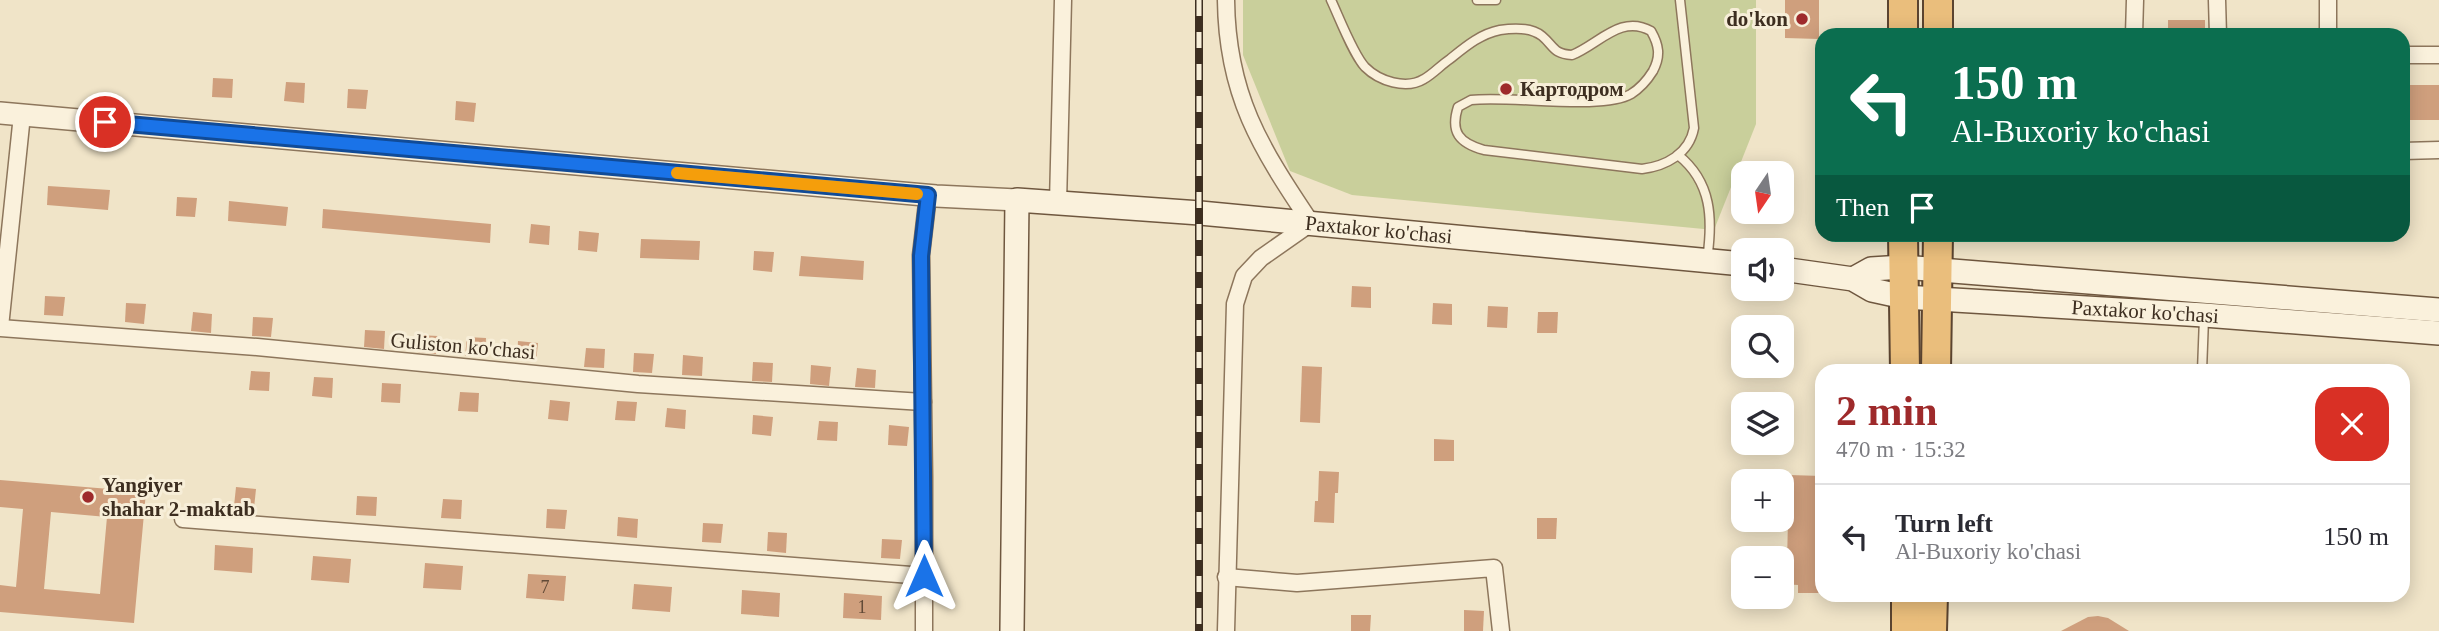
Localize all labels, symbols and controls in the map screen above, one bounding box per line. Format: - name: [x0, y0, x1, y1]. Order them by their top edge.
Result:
- place label: do'kon: [1726, 7, 1788, 31]
- marker: do'kon: [1794, 11, 1810, 27]
- text: 150 m: [1951, 55, 2078, 110]
- icon: left: [1836, 56, 1927, 147]
- place label: Картодром: [1520, 77, 1624, 101]
- marker: Картодром: [1498, 81, 1514, 97]
- pin: [75, 92, 135, 152]
- icon: arrive: [86, 103, 124, 141]
- text: Al-Buxoriy ko'chasi: [1951, 113, 2210, 149]
- north arrow: [1731, 161, 1794, 224]
- map controls: [1731, 161, 1794, 609]
- icon: arrive: [1903, 189, 1941, 227]
- text: Then: [1836, 193, 1889, 222]
- street label: Paxtakor ko'chasi: [1304, 211, 1454, 249]
- button: sound: [1731, 238, 1794, 301]
- street label: Paxtakor ko'chasi: [2071, 295, 2220, 328]
- button: search: [1731, 315, 1794, 378]
- street label: Guliston ko'chasi: [389, 328, 537, 364]
- button: close: [2315, 387, 2389, 461]
- text: 2 min: [1836, 388, 1938, 434]
- button: layers: [1731, 392, 1794, 455]
- text: 470 m · 15:32: [1836, 437, 1966, 462]
- button: +: [1731, 469, 1794, 532]
- place label: Yangiyer shahar 2-maktab: [102, 473, 255, 521]
- marker: Yangiyer shahar 2-maktab: [80, 489, 96, 505]
- text: Turn left: [1895, 509, 1993, 538]
- icon: left: [1836, 518, 1874, 556]
- text: 150 m: [2323, 522, 2389, 551]
- position arrow: [887, 539, 961, 613]
- text: Al-Buxoriy ko'chasi: [1895, 539, 2081, 564]
- button: −: [1731, 546, 1794, 609]
- house number: 7: [541, 577, 550, 597]
- house number: 1: [858, 597, 867, 617]

